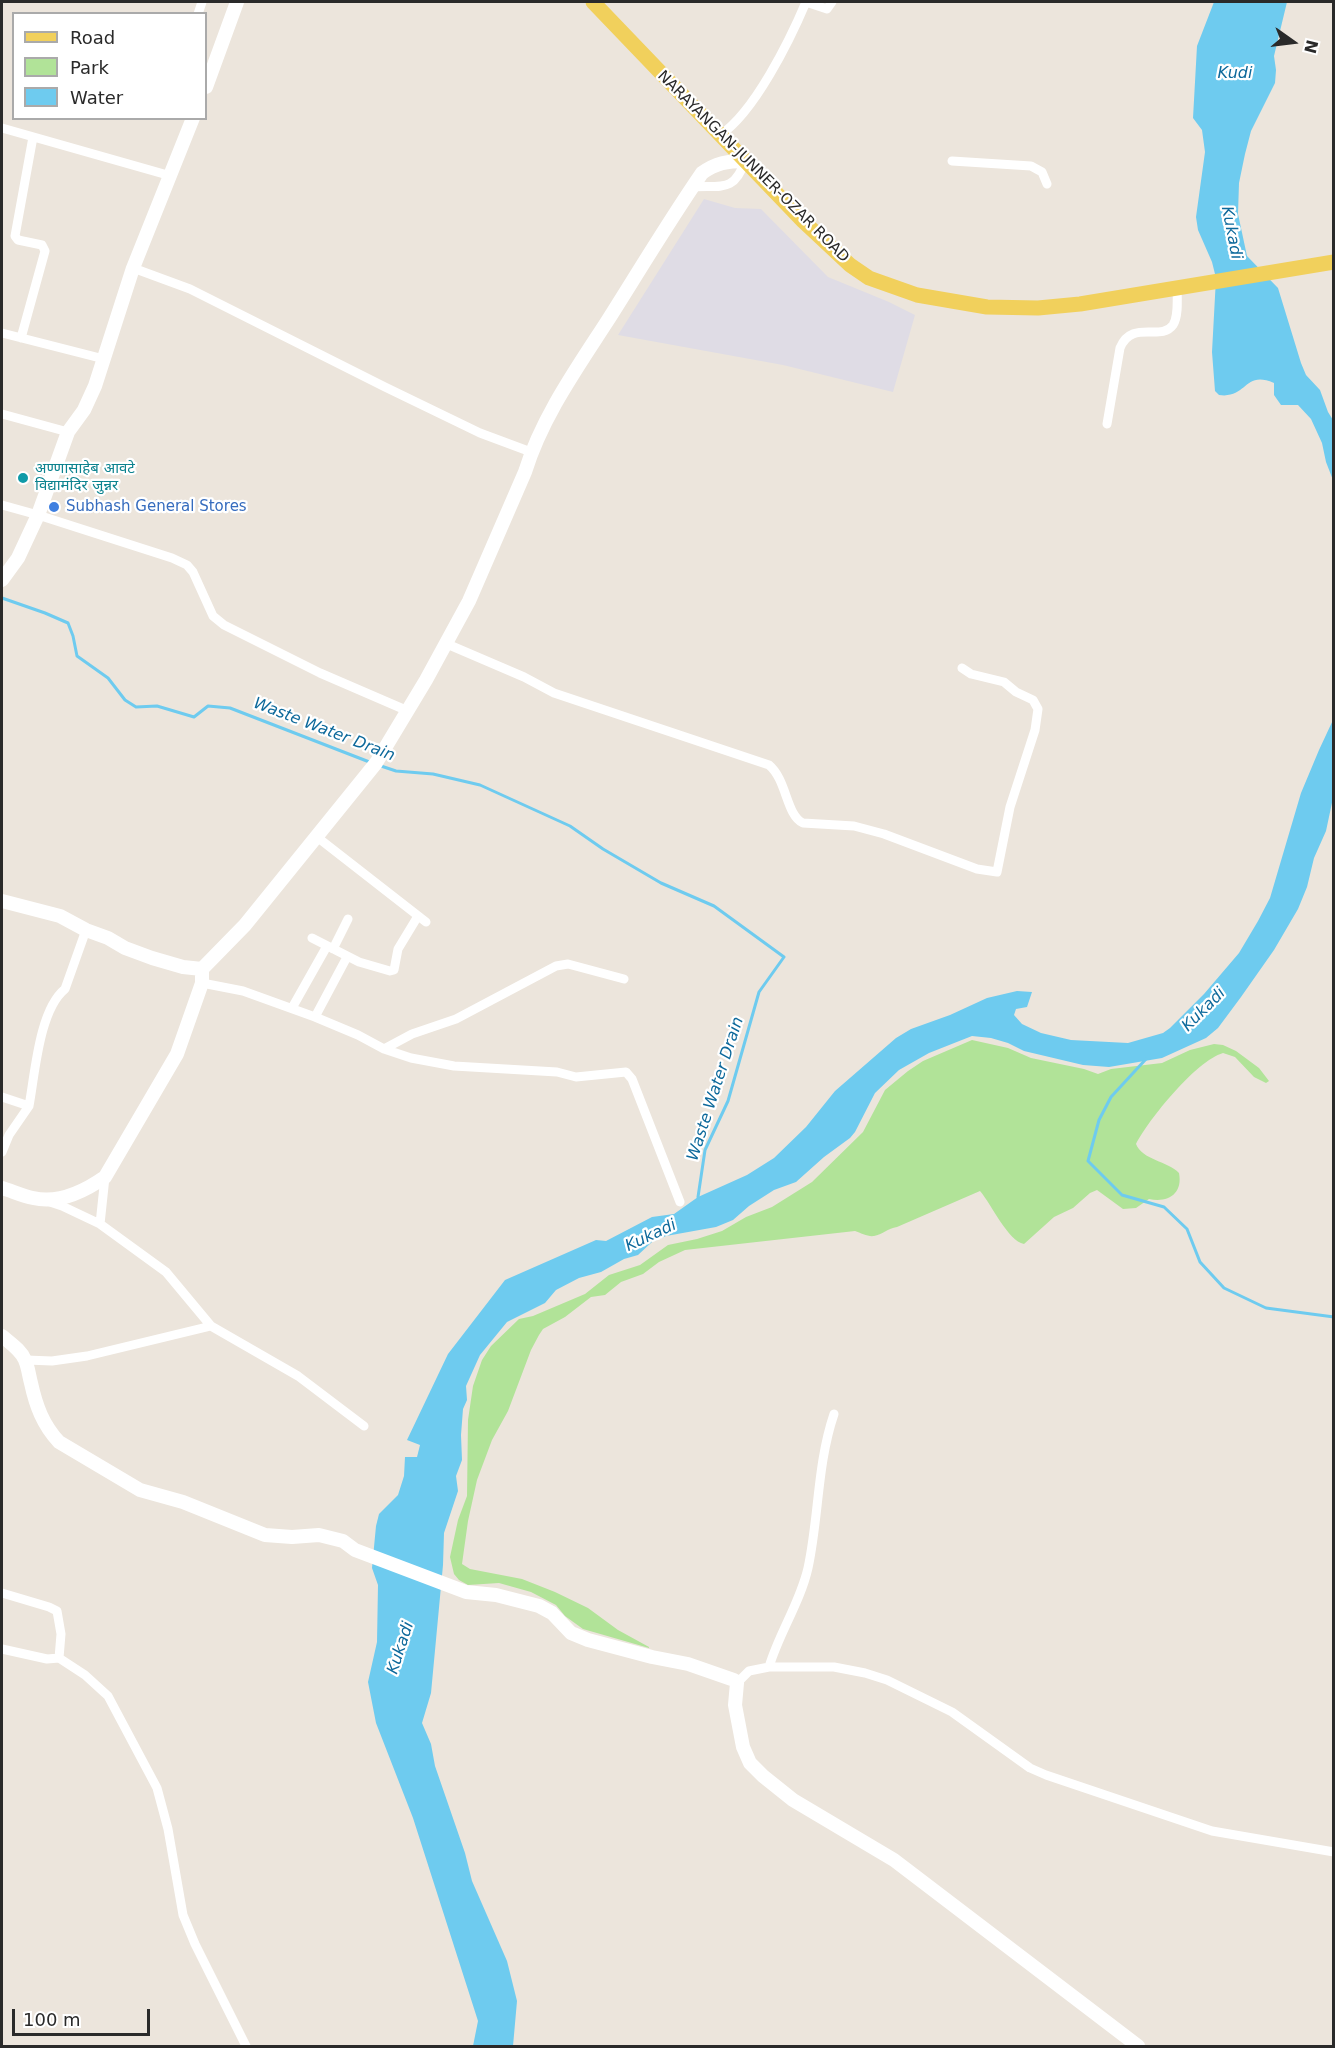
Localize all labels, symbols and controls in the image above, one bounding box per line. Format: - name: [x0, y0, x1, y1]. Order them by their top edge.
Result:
- legend: [12, 12, 207, 120]
- north arrow: [1263, 12, 1323, 72]
- text: Road: [70, 27, 115, 48]
- text: N: [1300, 38, 1322, 55]
- text: Park: [70, 57, 109, 78]
- water label: Kudi: [1218, 64, 1252, 84]
- street label: NARAYANGAN-JUNNER-OZAR ROAD: [653, 67, 853, 267]
- text: Water: [70, 87, 123, 108]
- water label: Kukadi: [1216, 205, 1246, 261]
- place label: अण्णासाहेब आवटे विद्यामंदिर जुन्नर: [35, 460, 135, 495]
- marker: अण्णासाहेब आवटे विद्यामंदिर जुन्नर: [16, 471, 30, 485]
- place label: Subhash General Stores: [66, 498, 247, 516]
- marker: Subhash General Stores: [47, 500, 61, 514]
- water label: Waste Water Drain: [250, 694, 398, 766]
- water label: Kukadi: [1178, 984, 1230, 1036]
- water label: Waste Water Drain: [684, 1015, 748, 1163]
- water label: Kukadi: [623, 1216, 679, 1256]
- water label: Kukadi: [384, 1619, 418, 1677]
- scale bar: [15, 1997, 153, 2035]
- text: 100 m: [23, 2009, 81, 2030]

